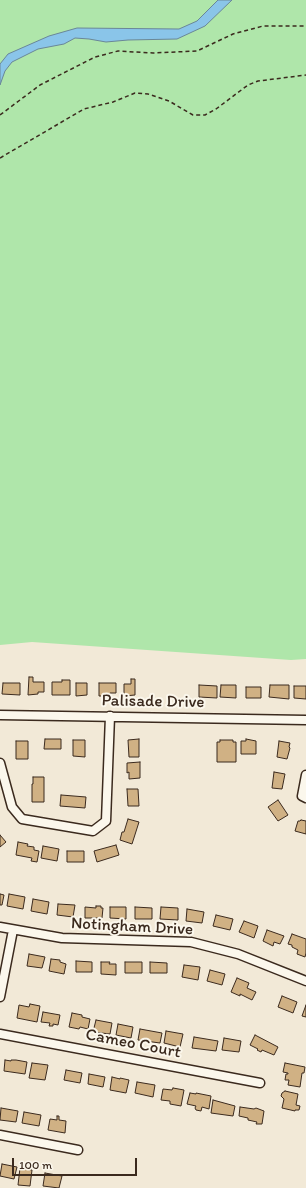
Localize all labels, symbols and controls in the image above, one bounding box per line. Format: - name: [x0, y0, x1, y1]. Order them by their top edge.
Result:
- street label: Palisade Drive: [101, 691, 205, 713]
- street label: Notingham Drive: [70, 914, 194, 940]
- street label: Cameo Court: [84, 1025, 182, 1063]
- scale bar: [14, 1150, 139, 1176]
- text: 100 m: [19, 1158, 52, 1172]

